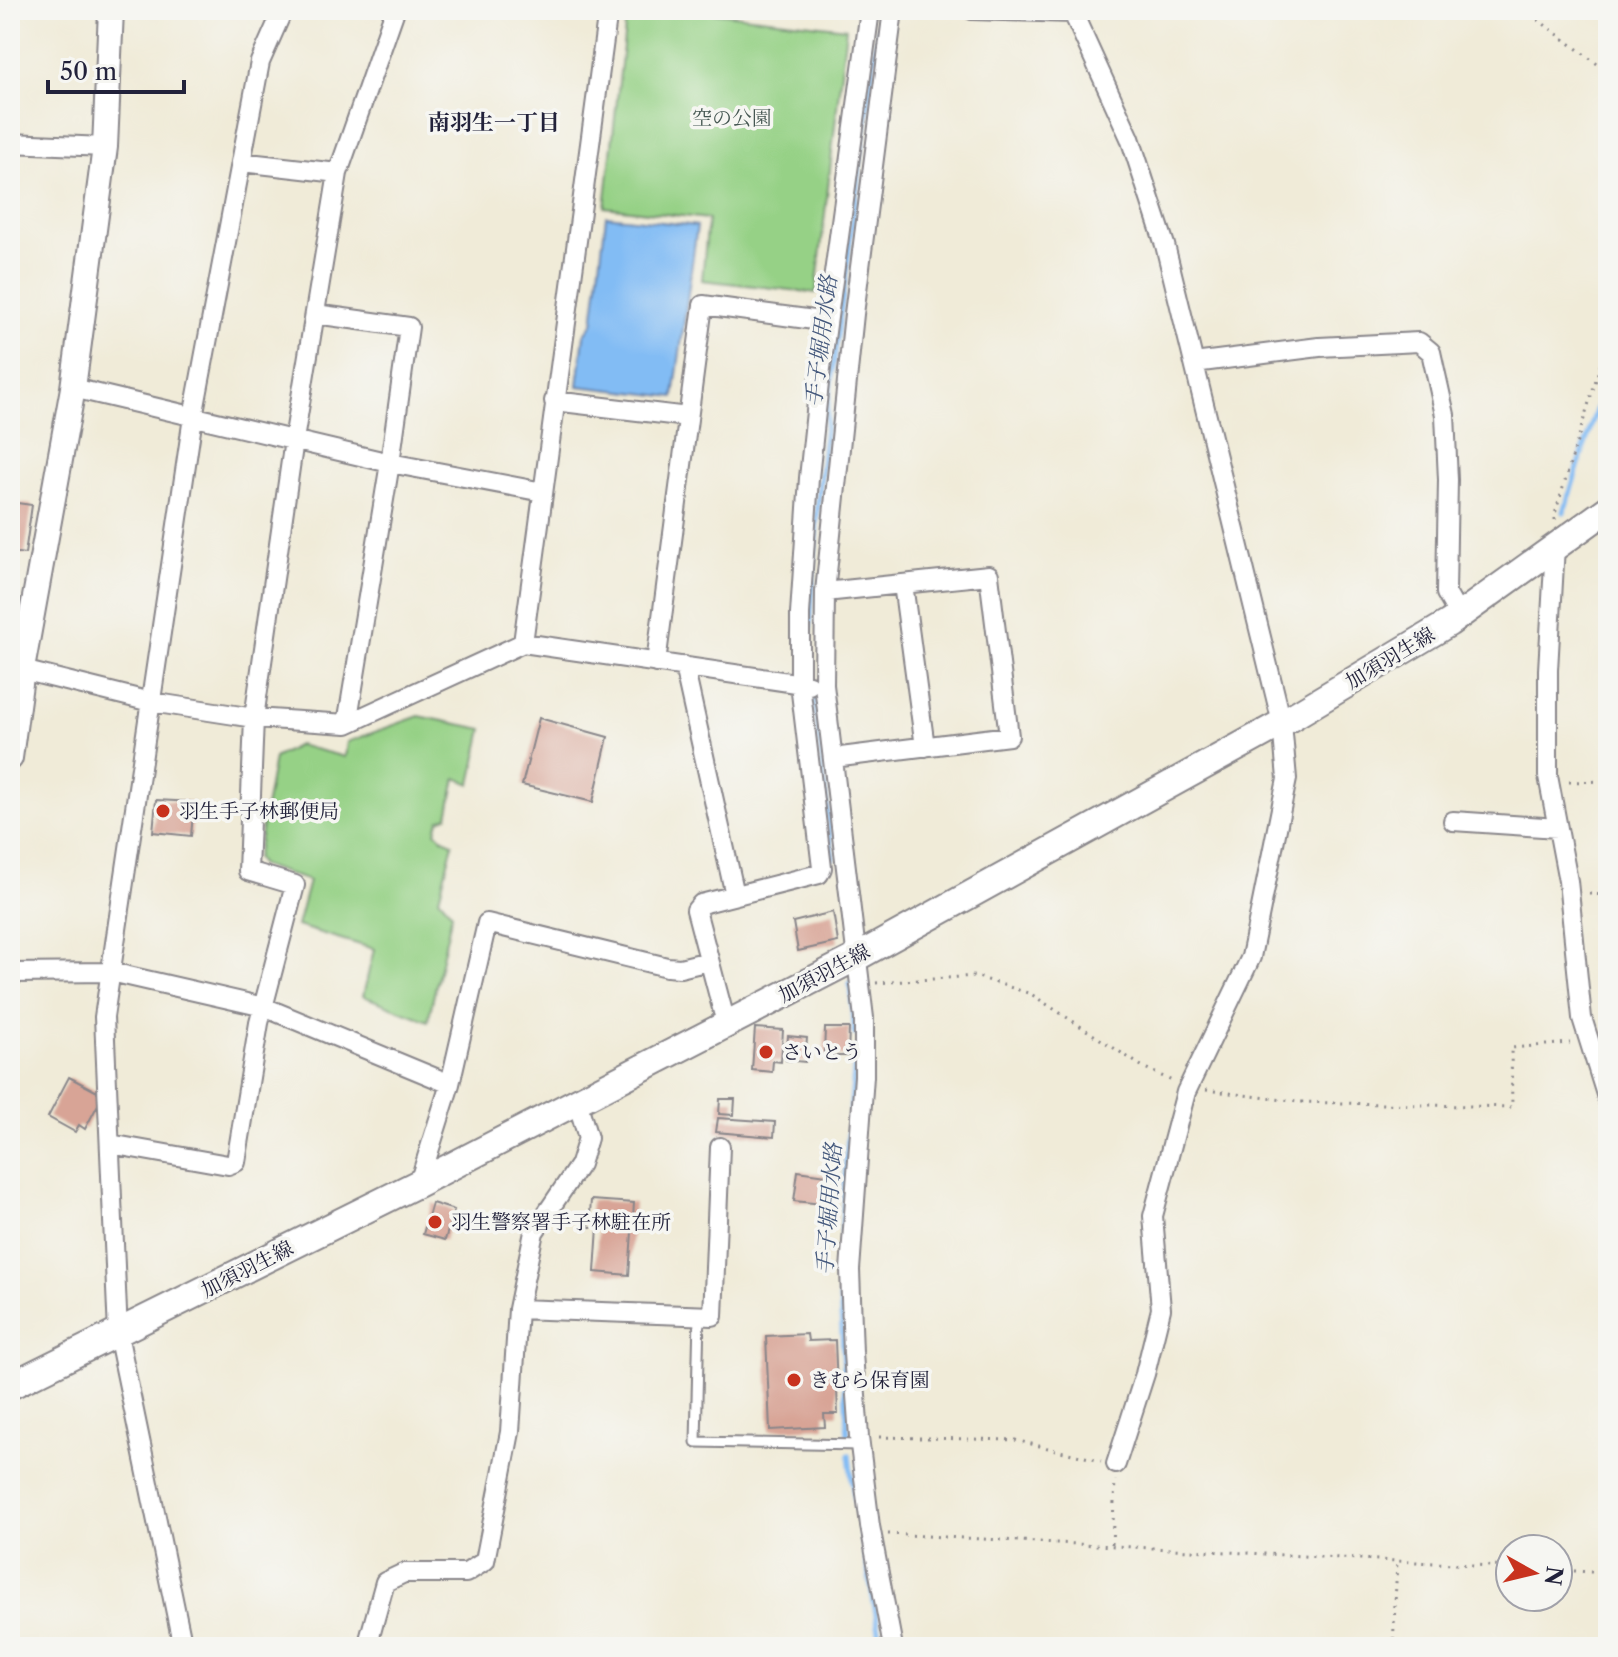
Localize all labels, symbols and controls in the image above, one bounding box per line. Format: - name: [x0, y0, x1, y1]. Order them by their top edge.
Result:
- scale bar: [48, 44, 184, 94]
- text: 50 m: [60, 57, 117, 86]
- park label: 空の公園: [692, 106, 772, 130]
- district label: 南羽生一丁目: [428, 109, 560, 136]
- water label: 手子堀用水路: [800, 272, 843, 408]
- street label: 加須羽生線: [1341, 622, 1439, 694]
- place label: 羽生手子林郵便局: [179, 799, 339, 823]
- marker: 羽生手子林郵便局: [154, 802, 172, 820]
- street label: 加須羽生線: [774, 939, 874, 1007]
- place label: さいとう: [782, 1040, 862, 1064]
- marker: さいとう: [757, 1043, 775, 1061]
- water label: 手子堀用水路: [811, 1140, 847, 1276]
- place label: 羽生警察署手子林駐在所: [451, 1210, 671, 1234]
- marker: 羽生警察署手子林駐在所: [426, 1213, 444, 1231]
- street label: 加須羽生線: [197, 1236, 297, 1302]
- place label: きむら保育園: [810, 1368, 930, 1392]
- marker: きむら保育園: [785, 1371, 803, 1389]
- north arrow: [1494, 1533, 1574, 1613]
- text: N: [1539, 1564, 1568, 1587]

